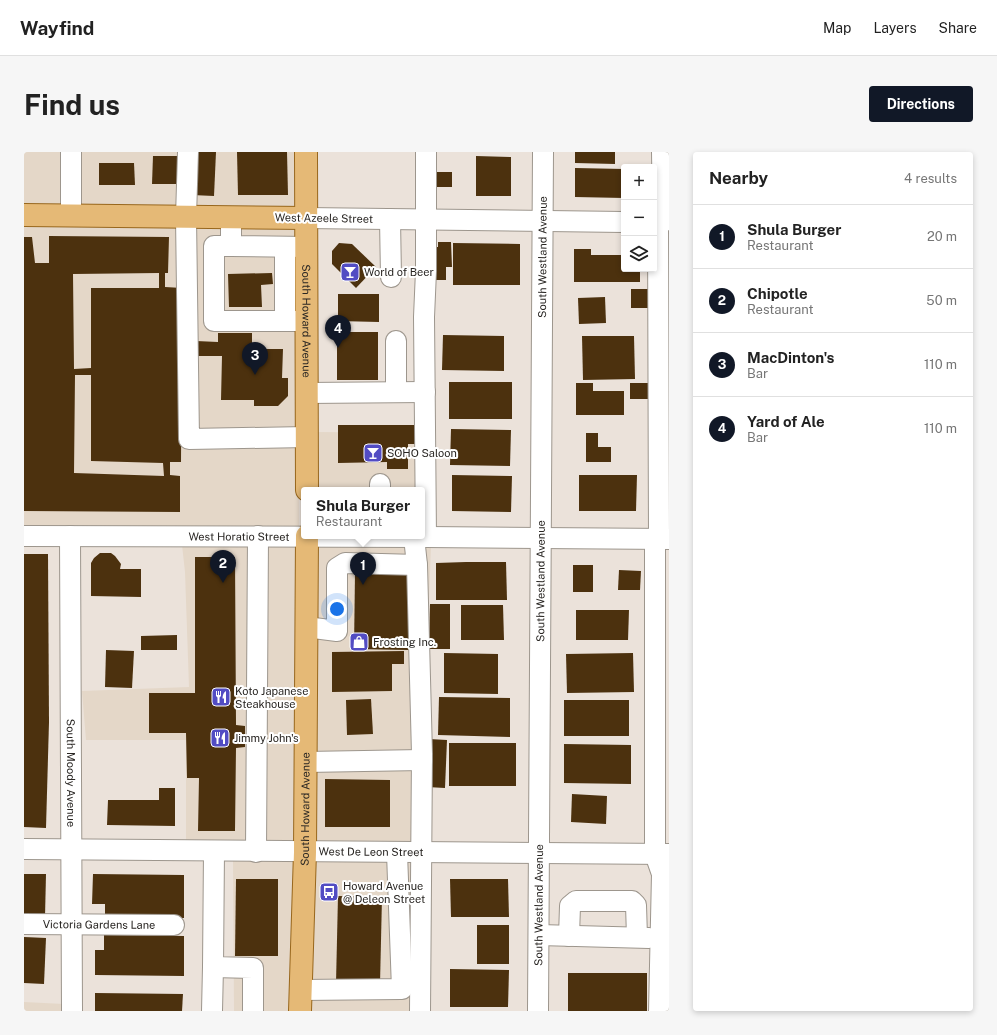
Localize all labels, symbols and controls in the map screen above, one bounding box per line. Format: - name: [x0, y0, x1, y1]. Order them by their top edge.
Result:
- text: Wayfind: [20, 17, 94, 39]
- text: Map: [823, 20, 851, 36]
- text: Layers: [873, 20, 917, 36]
- text: Share: [939, 20, 977, 36]
- button: Directions: [869, 86, 973, 122]
- text: Find us: [24, 88, 120, 121]
- map controls: [621, 164, 657, 272]
- button: +: [621, 164, 657, 200]
- text: Nearby: [709, 168, 768, 188]
- text: 4 results: [904, 171, 957, 186]
- street label: South Westland Avenue: [536, 196, 549, 318]
- button: −: [621, 200, 657, 236]
- street label: West Azeele Street: [275, 211, 373, 225]
- text: Shula Burger: [747, 221, 841, 238]
- text: 1: [719, 229, 725, 244]
- text: 20 m: [927, 229, 957, 244]
- button: layers: [621, 236, 657, 272]
- text: Restaurant: [747, 238, 813, 253]
- bar icon: World of Beer: [339, 261, 361, 283]
- street label: South Howard Avenue: [300, 264, 313, 378]
- place label: World of Beer: [364, 266, 434, 278]
- text: Chipotle: [747, 285, 808, 302]
- text: 2: [718, 293, 726, 308]
- text: 50 m: [926, 293, 957, 308]
- text: Restaurant: [747, 302, 813, 317]
- pin: 4: [325, 315, 351, 348]
- pin: 3: [242, 342, 268, 375]
- text: MacDinton's: [747, 349, 834, 366]
- text: 3: [718, 357, 726, 372]
- text: 110 m: [924, 357, 957, 372]
- text: Bar: [747, 366, 768, 381]
- text: Yard of Ale: [747, 413, 825, 430]
- text: 4: [718, 421, 726, 436]
- text: 110 m: [924, 421, 957, 436]
- text: Bar: [747, 430, 768, 445]
- bar icon: SOHO Saloon: [362, 442, 384, 464]
- place label: SOHO Saloon: [387, 447, 457, 459]
- popup: [301, 487, 425, 539]
- text: Shula Burger: [316, 497, 410, 514]
- text: Restaurant: [316, 514, 382, 529]
- street label: South Westland Avenue: [534, 520, 547, 642]
- street label: West Horatio Street: [188, 530, 290, 543]
- pin: 2: [210, 550, 236, 583]
- pin: 1: [350, 552, 376, 585]
- your location: [327, 599, 347, 619]
- shop icon: Frosting Inc.: [348, 631, 370, 653]
- place label: Frosting Inc.: [373, 636, 436, 648]
- place label: Koto Japanese Steakhouse: [235, 685, 308, 710]
- restaurant icon: Koto Japanese Steakhouse: [210, 686, 232, 708]
- street label: South Moody Avenue: [65, 719, 77, 827]
- restaurant icon: Jimmy John's: [209, 727, 231, 749]
- place label: Jimmy John's: [234, 732, 299, 744]
- street label: South Howard Avenue: [299, 752, 312, 866]
- street label: South Westland Avenue: [532, 844, 545, 966]
- street label: West De Leon Street: [318, 845, 424, 858]
- place label: Howard Avenue @ Deleon Street: [343, 880, 425, 905]
- bus stop icon: Howard Avenue @ Deleon Street: [318, 881, 340, 903]
- street label: Victoria Gardens Lane: [43, 918, 155, 931]

